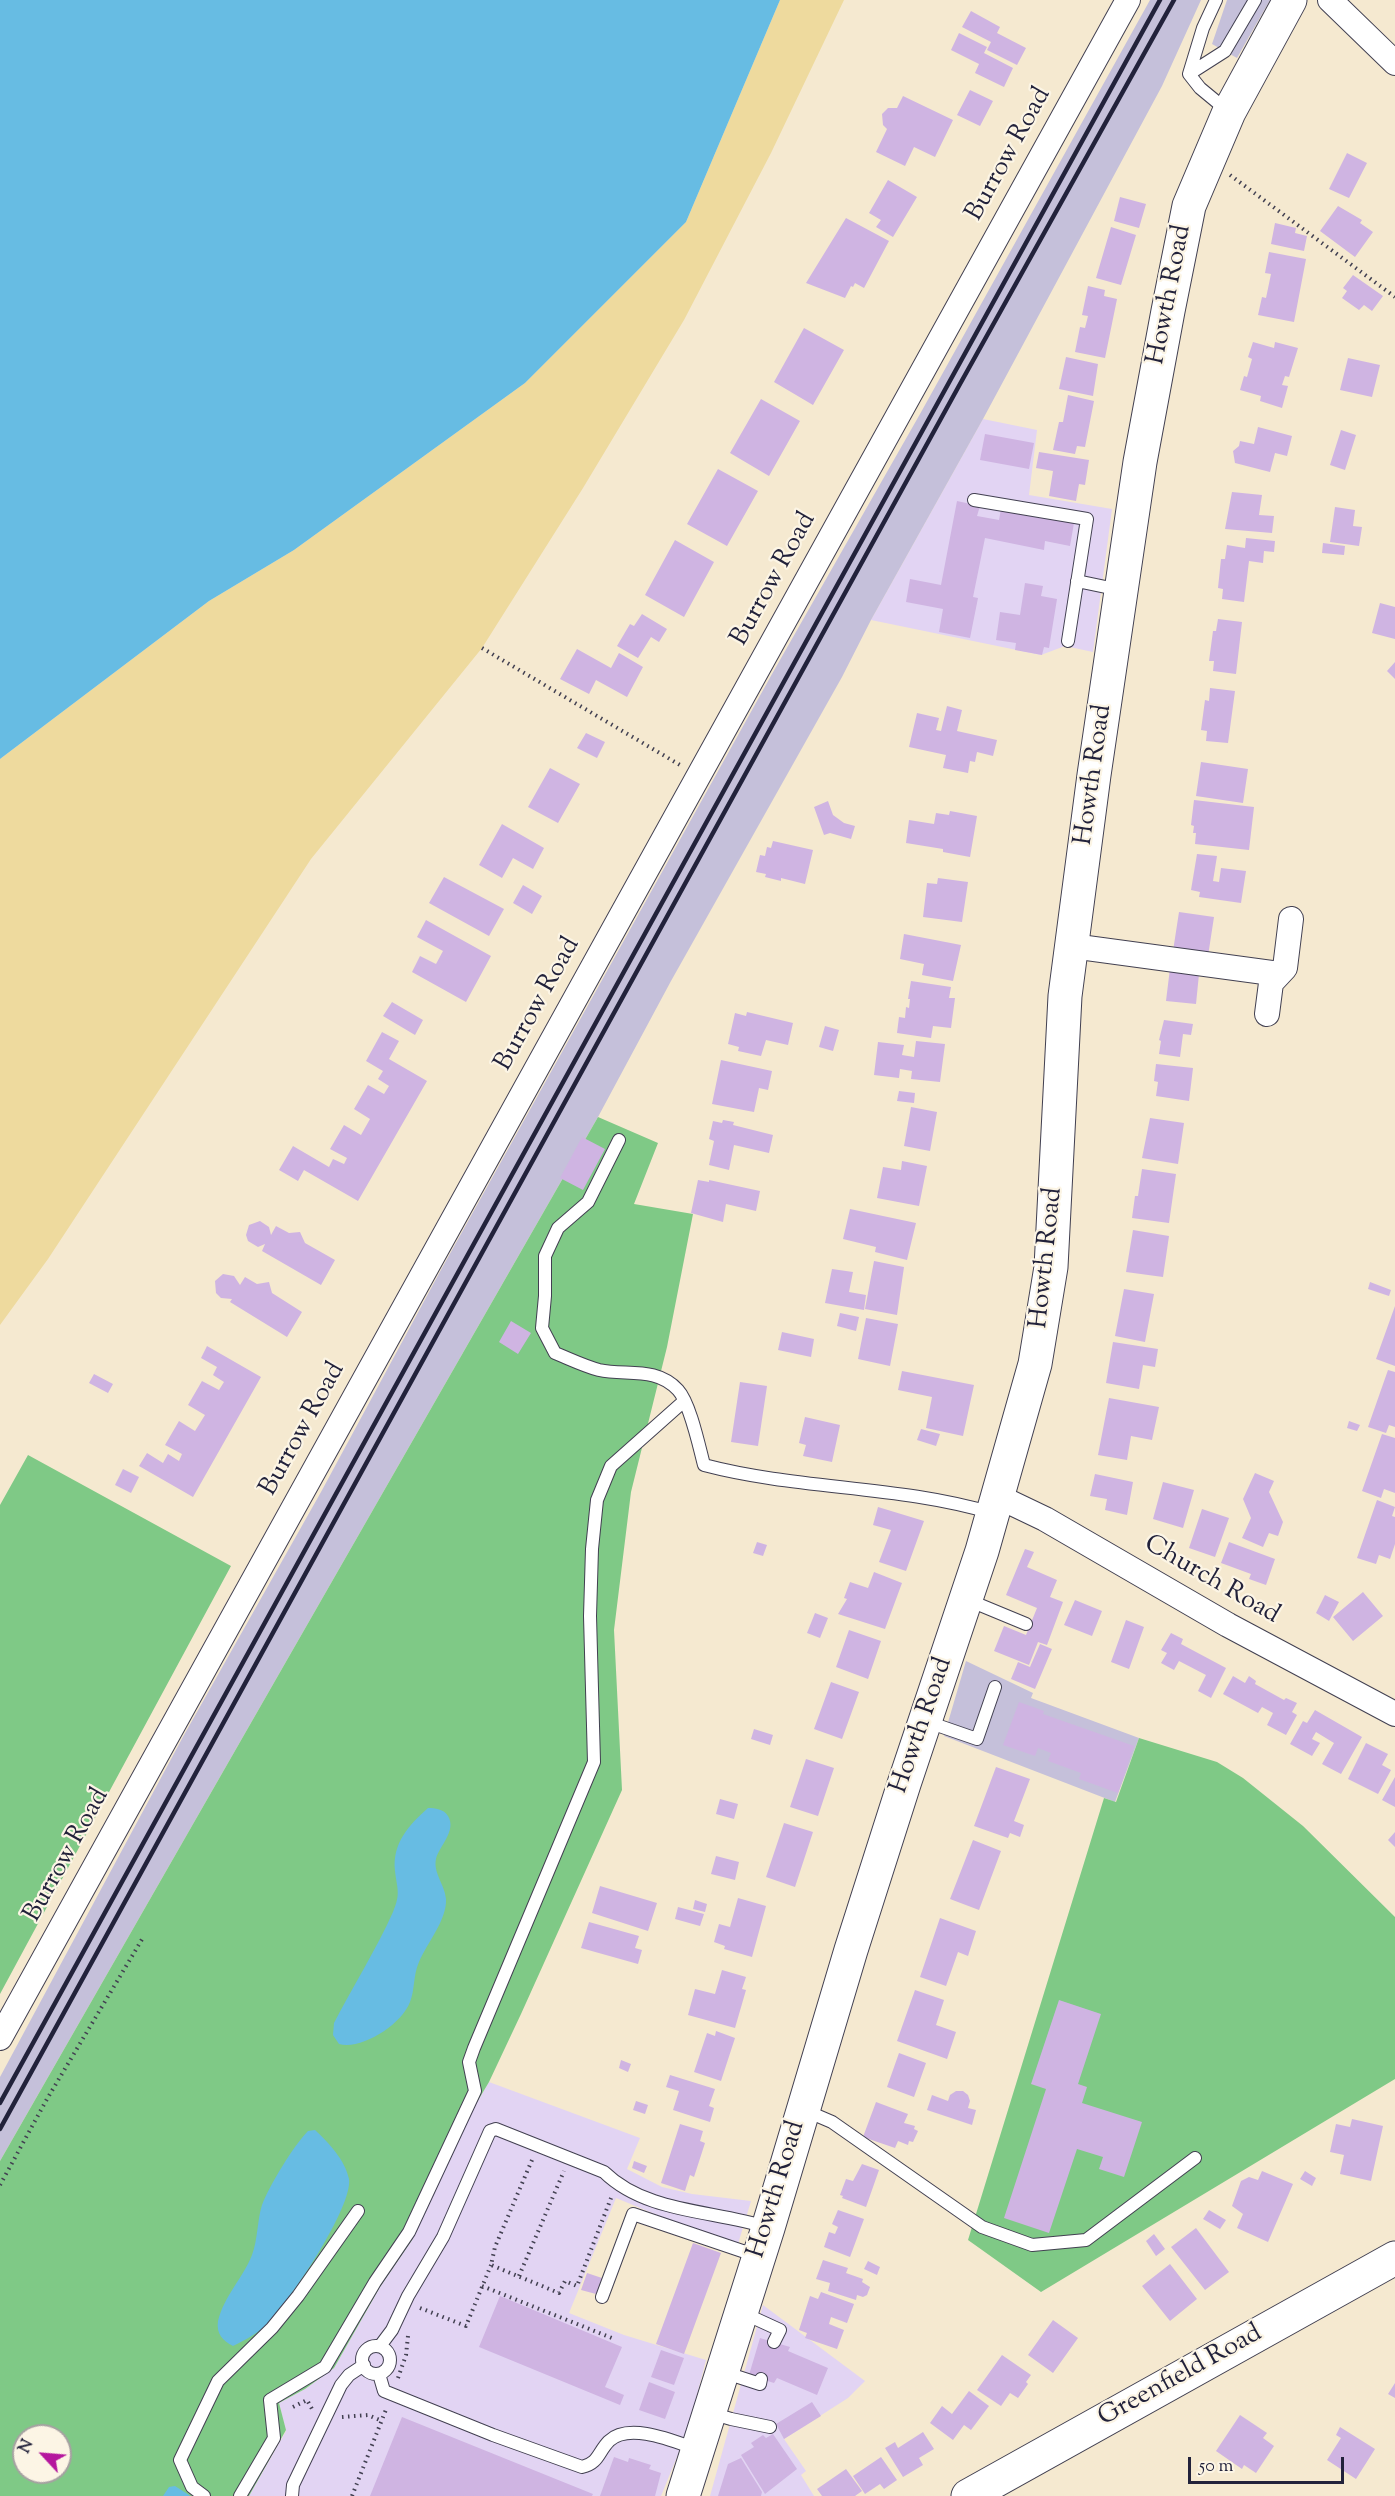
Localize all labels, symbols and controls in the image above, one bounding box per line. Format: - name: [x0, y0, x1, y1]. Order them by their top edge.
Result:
- street label: Burrow Road: [961, 83, 1059, 227]
- street label: Howth Road: [1142, 223, 1200, 367]
- street label: Burrow Road: [726, 508, 824, 652]
- street label: Howth Road: [1070, 703, 1120, 847]
- street label: Burrow Road: [490, 933, 588, 1077]
- street label: Howth Road: [1025, 1186, 1071, 1330]
- street label: Burrow Road: [255, 1358, 353, 1502]
- street label: Church Road: [1138, 1530, 1284, 1632]
- street label: Howth Road: [885, 1654, 961, 1798]
- street label: Burrow Road: [19, 1784, 117, 1928]
- street label: Howth Road: [742, 2118, 814, 2262]
- street label: Greenfield Road: [1094, 2319, 1268, 2435]
- north arrow: [12, 2424, 72, 2484]
- text: N: [14, 2436, 40, 2458]
- scale bar: [1191, 2445, 1347, 2483]
- text: 50 m: [1199, 2454, 1233, 2480]

